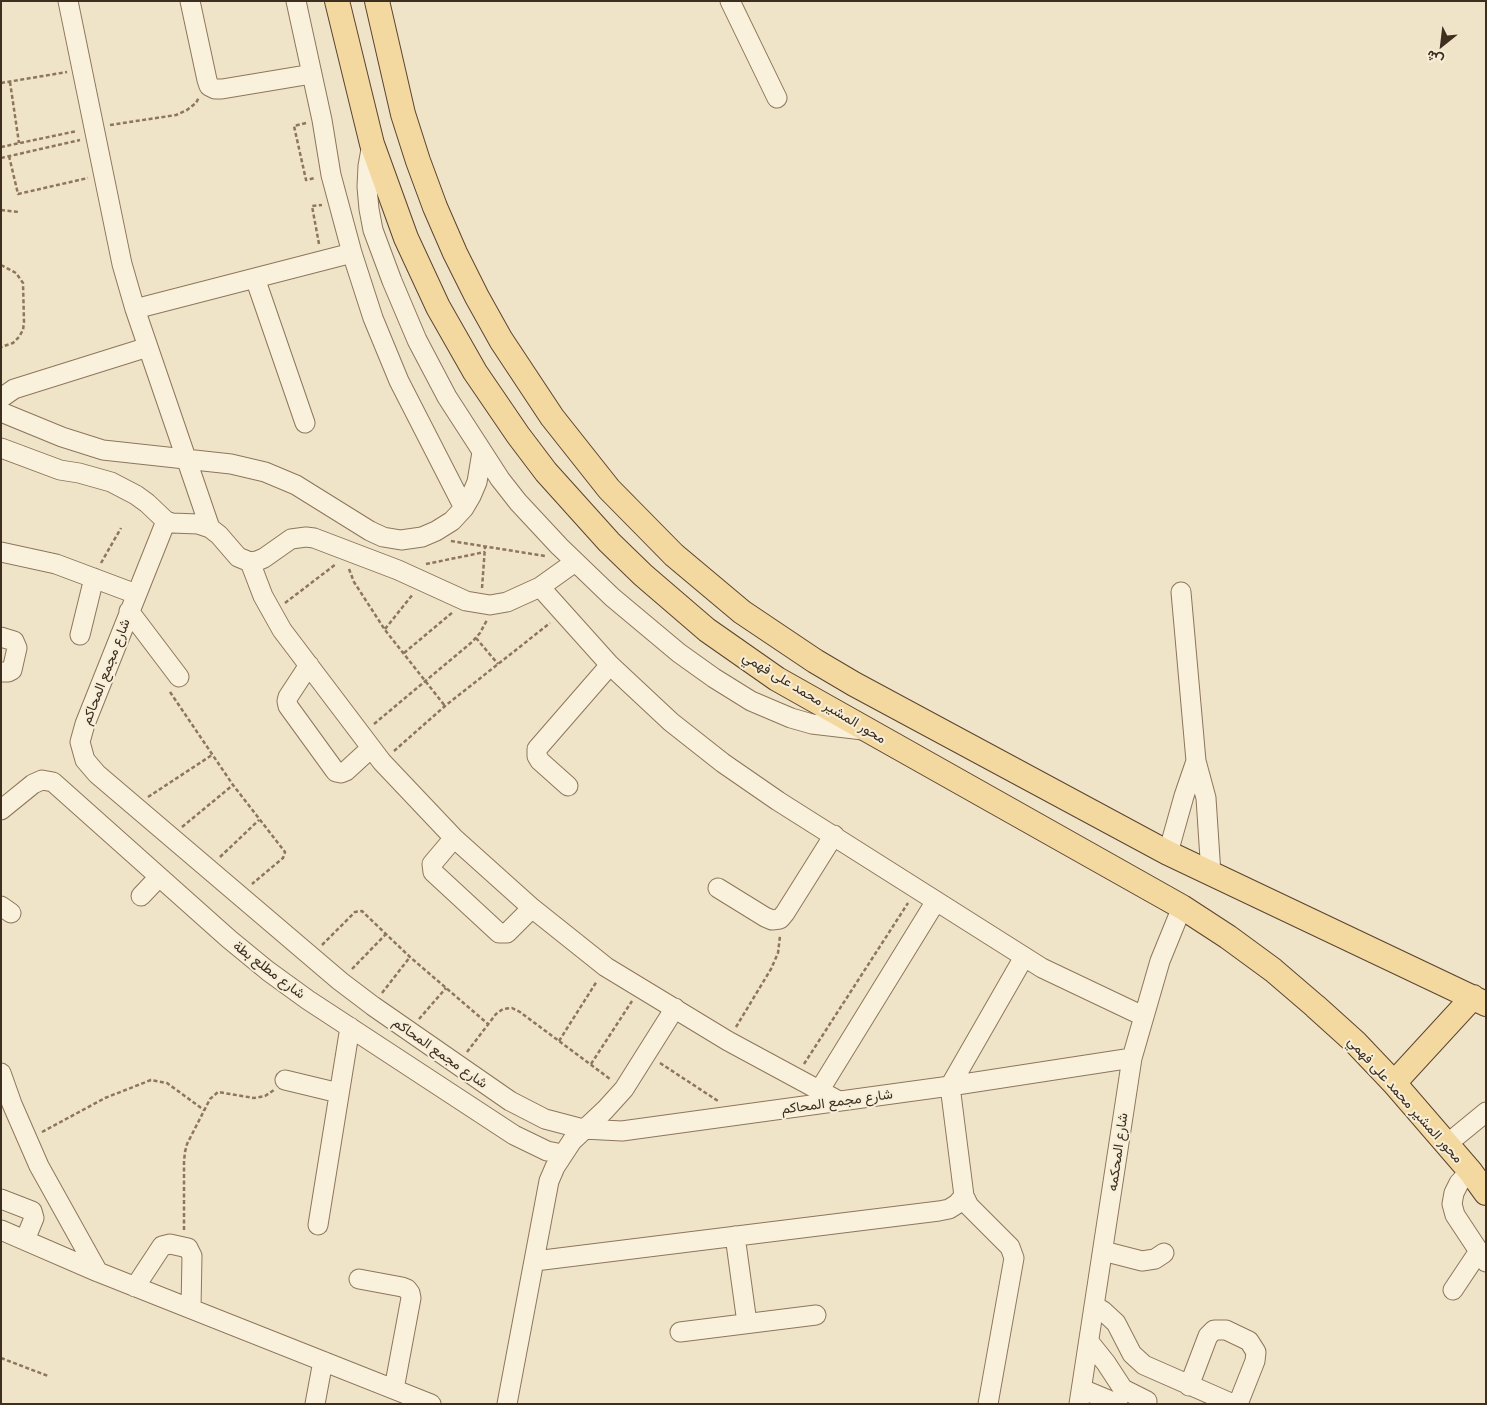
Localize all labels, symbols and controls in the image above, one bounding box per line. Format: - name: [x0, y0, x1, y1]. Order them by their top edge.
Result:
- north arrow: [1417, 20, 1467, 70]
- text: ش: [1423, 47, 1446, 69]
- street label: شارع مجمع المحاكم: [78, 617, 134, 727]
- street label: محور المشير محمد على فهمي: [739, 648, 889, 748]
- street label: شارع مطلع بطة: [230, 937, 308, 1003]
- street label: شارع مجمع المحاكم: [389, 1014, 491, 1092]
- street label: محور المشير محمد على فهمي: [1344, 1033, 1466, 1167]
- street label: شارع مجمع المحاكم: [780, 1086, 894, 1118]
- street label: شارع المحكمه: [1104, 1112, 1132, 1192]

